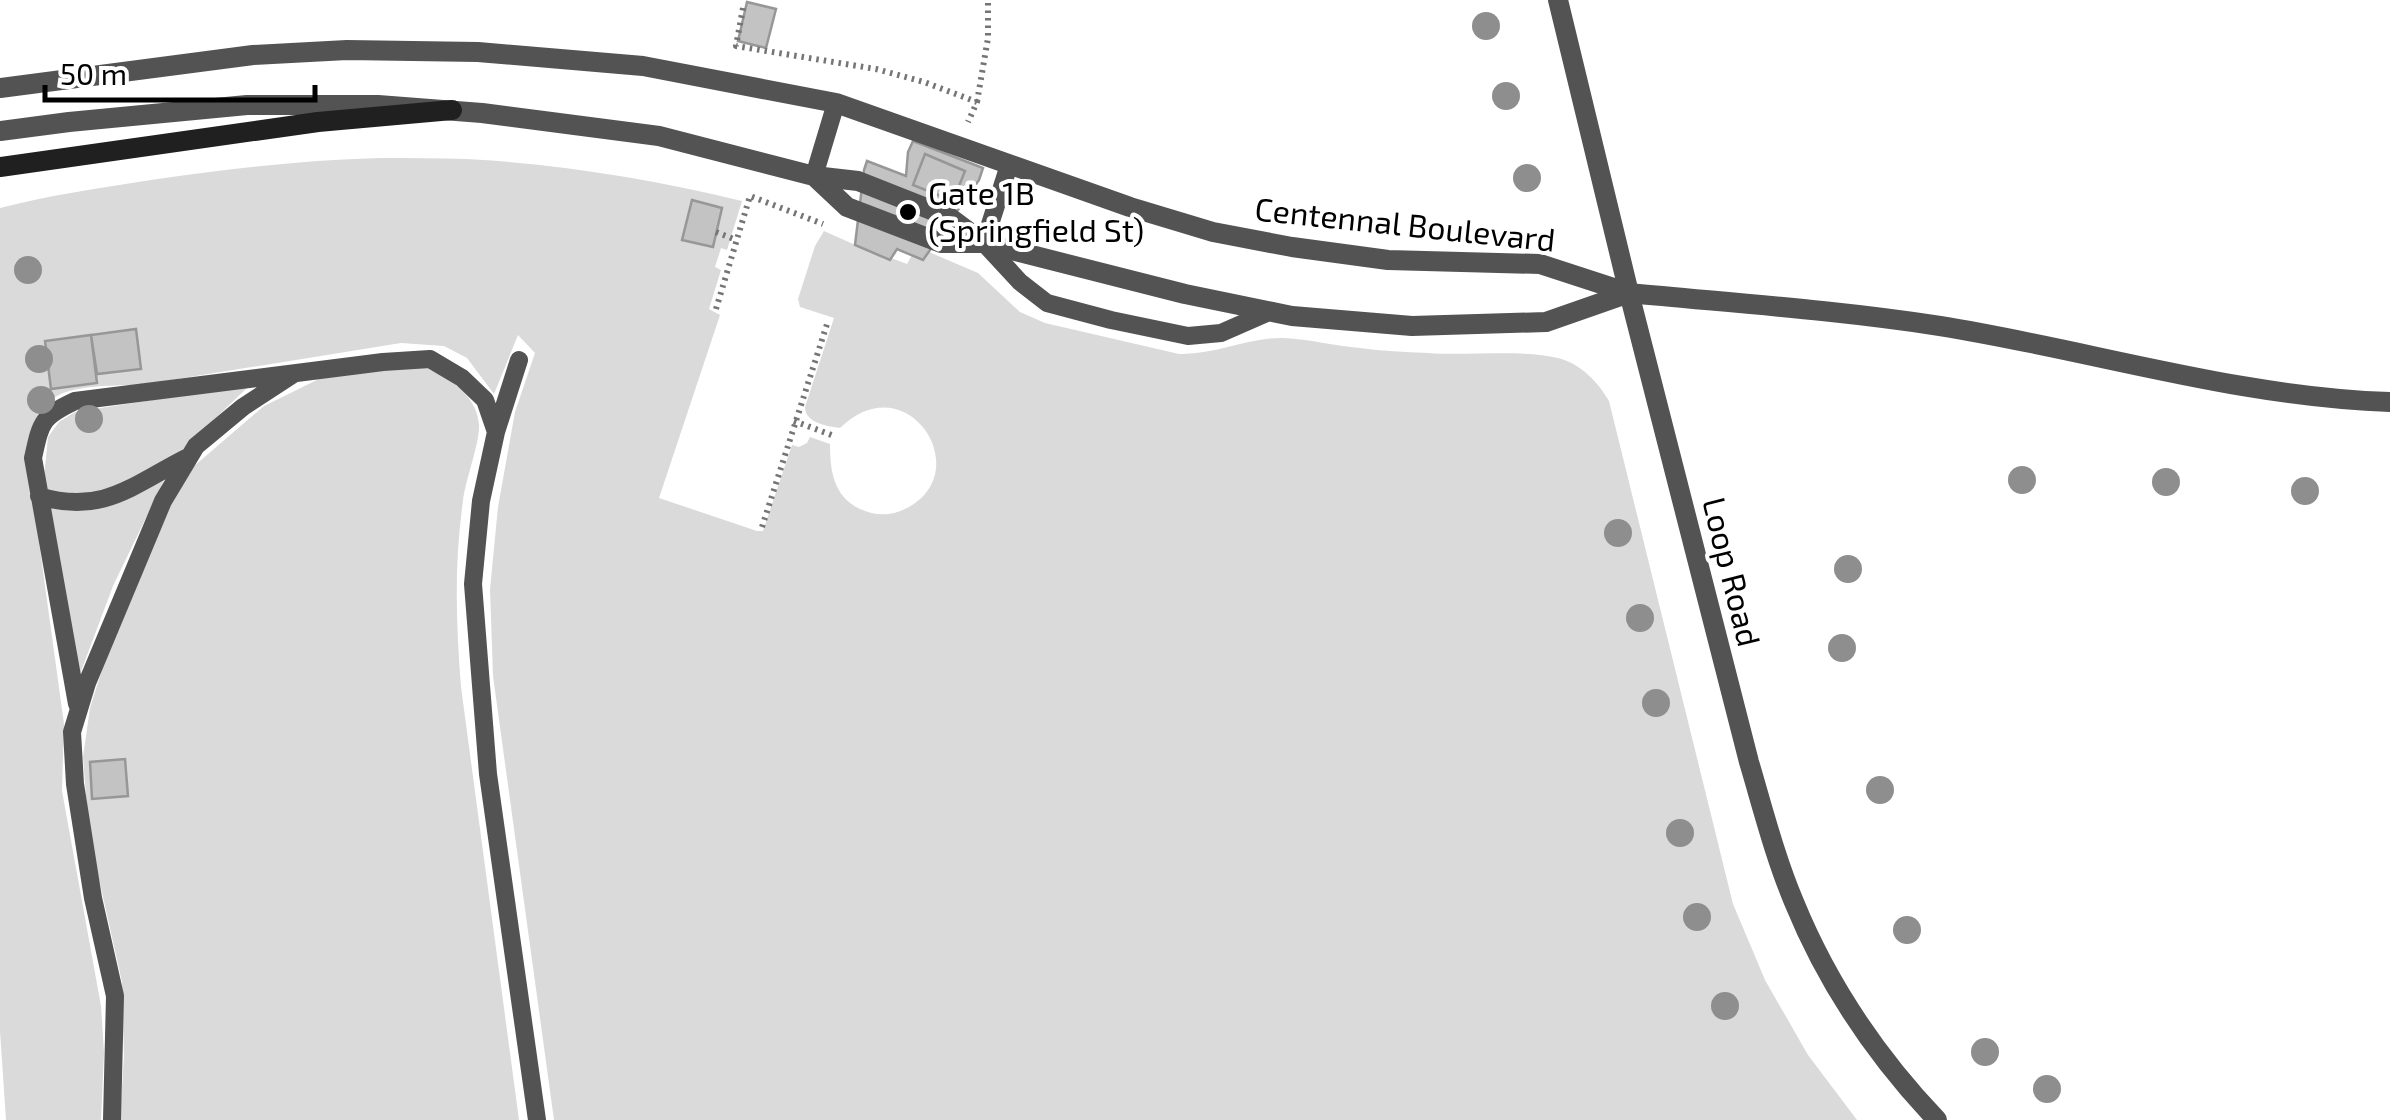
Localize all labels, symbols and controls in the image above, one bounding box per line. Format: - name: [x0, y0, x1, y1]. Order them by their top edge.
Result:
- scale bar: [45, 40, 315, 102]
- text: 50 m: [60, 55, 127, 91]
- place label: Gate 1B (Springfield St): [928, 173, 1144, 248]
- street label: Centennal Boulevard: [1253, 188, 1557, 258]
- marker: Gate 1B (Springfield St): [897, 201, 919, 223]
- street label: Loop Road: [1696, 493, 1770, 650]

